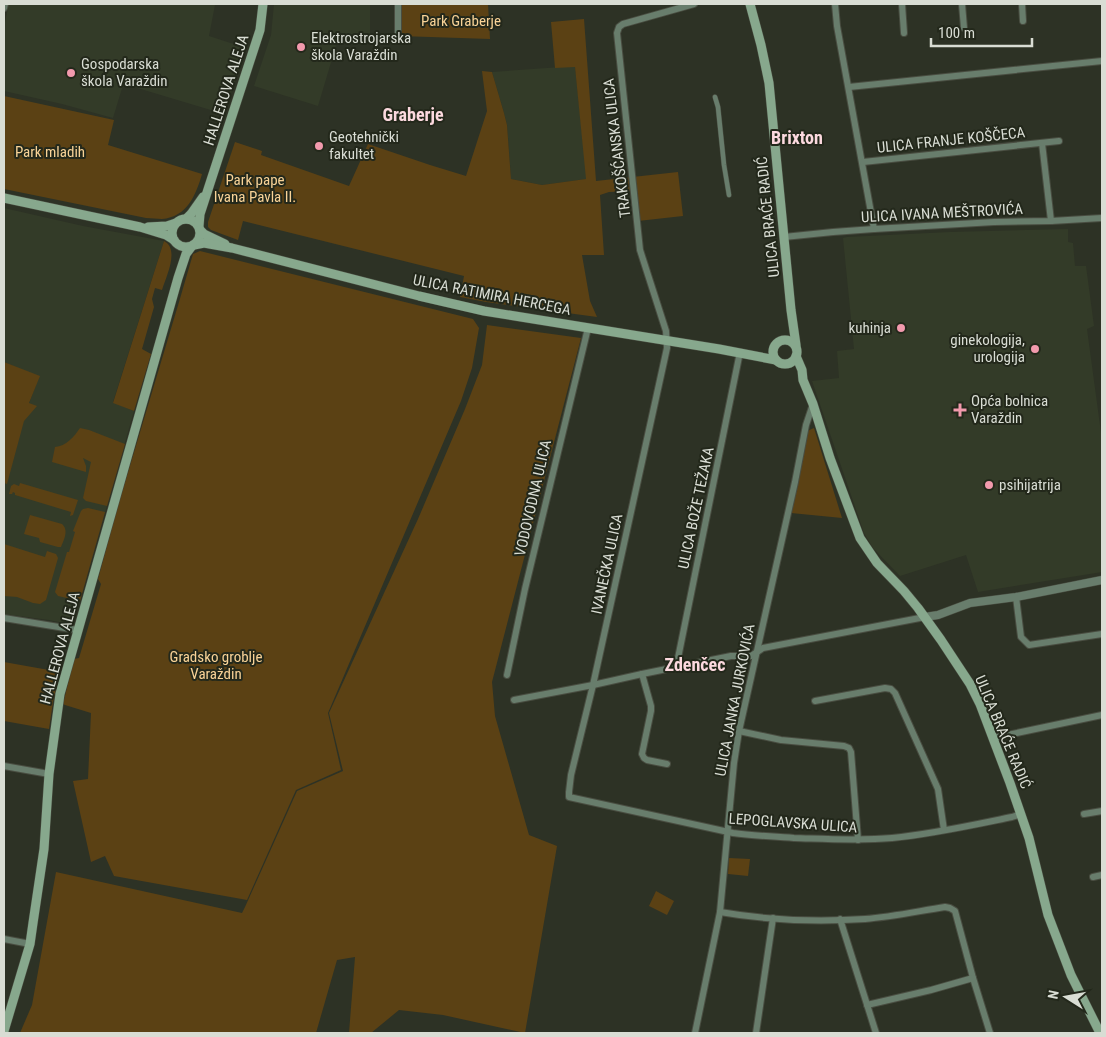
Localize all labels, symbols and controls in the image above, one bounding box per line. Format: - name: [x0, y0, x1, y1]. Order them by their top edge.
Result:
- park label: Park Graberje: [421, 12, 501, 30]
- scale bar: [931, 15, 1032, 47]
- text: 100 m: [938, 24, 975, 42]
- place label: Elektrostrojarska škola Varaždin: [311, 29, 411, 64]
- street label: HALLEROVA ALEJA: [200, 32, 253, 148]
- marker: Elektrostrojarska škola Varaždin: [295, 41, 307, 53]
- place label: Gospodarska škola Varaždin: [81, 55, 168, 90]
- marker: Gospodarska škola Varaždin: [65, 67, 77, 79]
- street label: TRAKOŠĆANSKA ULICA: [599, 77, 634, 219]
- district label: Graberje: [382, 104, 444, 125]
- street label: ULICA FRANJE KOŠČECA: [876, 123, 1026, 157]
- district label: Brixton: [771, 127, 823, 148]
- place label: Geotehnički fakultet: [329, 128, 399, 163]
- marker: Geotehnički fakultet: [313, 140, 325, 152]
- park label: Park mladih: [15, 143, 85, 161]
- street label: ULICA BRAĆE RADIĆ: [753, 156, 783, 278]
- park label: Park pape Ivana Pavla II.: [214, 171, 296, 206]
- street label: ULICA IVANA MEŠTROVIĆA: [861, 200, 1024, 226]
- street label: ULICA RATIMIRA HERCEGA: [412, 271, 573, 319]
- place label: kuhinja: [848, 319, 891, 337]
- marker: kuhinja: [895, 322, 907, 334]
- place label: ginekologija, urologija: [950, 331, 1025, 366]
- marker: ginekologija, urologija: [1029, 343, 1041, 355]
- place label: Opća bolnica Varaždin: [971, 392, 1048, 427]
- marker: Opća bolnica Varaždin: [953, 403, 967, 417]
- street label: VODOVODNA ULICA: [511, 438, 555, 558]
- street label: ULICA BOŽE TEŽAKA: [674, 445, 718, 571]
- place label: psihijatrija: [999, 476, 1061, 494]
- marker: psihijatrija: [983, 479, 995, 491]
- street label: IVANEČKA ULICA: [588, 512, 627, 616]
- street label: HALLEROVA ALEJA: [36, 590, 84, 706]
- street label: ULICA JANKA JURKOVIĆA: [711, 622, 759, 778]
- park label: Gradsko groblje Varaždin: [170, 648, 262, 683]
- district label: Zdenčec: [665, 654, 725, 675]
- street label: ULICA BRAĆE RADIĆ: [971, 673, 1035, 791]
- street label: LEPOGLAVSKA ULICA: [728, 810, 858, 837]
- north arrow: [1041, 972, 1091, 1022]
- text: N: [1045, 989, 1062, 1000]

